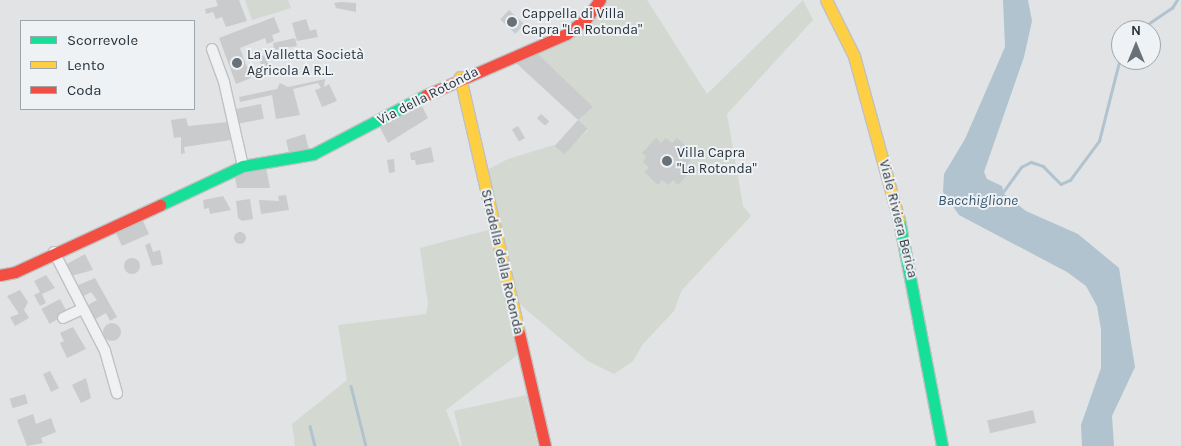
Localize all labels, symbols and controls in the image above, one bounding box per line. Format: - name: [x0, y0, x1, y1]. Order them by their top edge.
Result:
- place label: Cappella di Villa Capra "La Rotonda": [522, 6, 642, 38]
- marker: Cappella di Villa Capra "La Rotonda": [506, 16, 518, 28]
- legend: [20, 20, 195, 110]
- north arrow: [1111, 20, 1161, 70]
- text: N: [1131, 22, 1141, 39]
- text: Scorrevole: [67, 31, 138, 49]
- place label: La Valletta Società Agricola A R.L.: [247, 47, 364, 80]
- text: Lento: [67, 56, 105, 74]
- marker: La Valletta Società Agricola A R.L.: [231, 57, 243, 69]
- street label: Via della Rotonda: [375, 63, 481, 129]
- text: Coda: [67, 81, 102, 99]
- place label: Villa Capra "La Rotonda": [677, 145, 757, 178]
- marker: Villa Capra "La Rotonda": [661, 155, 673, 167]
- street label: Viale Riviera Berica: [875, 158, 921, 280]
- street label: Stradella della Rotonda: [477, 188, 527, 336]
- water label: Bacchiglione: [938, 192, 1018, 210]

